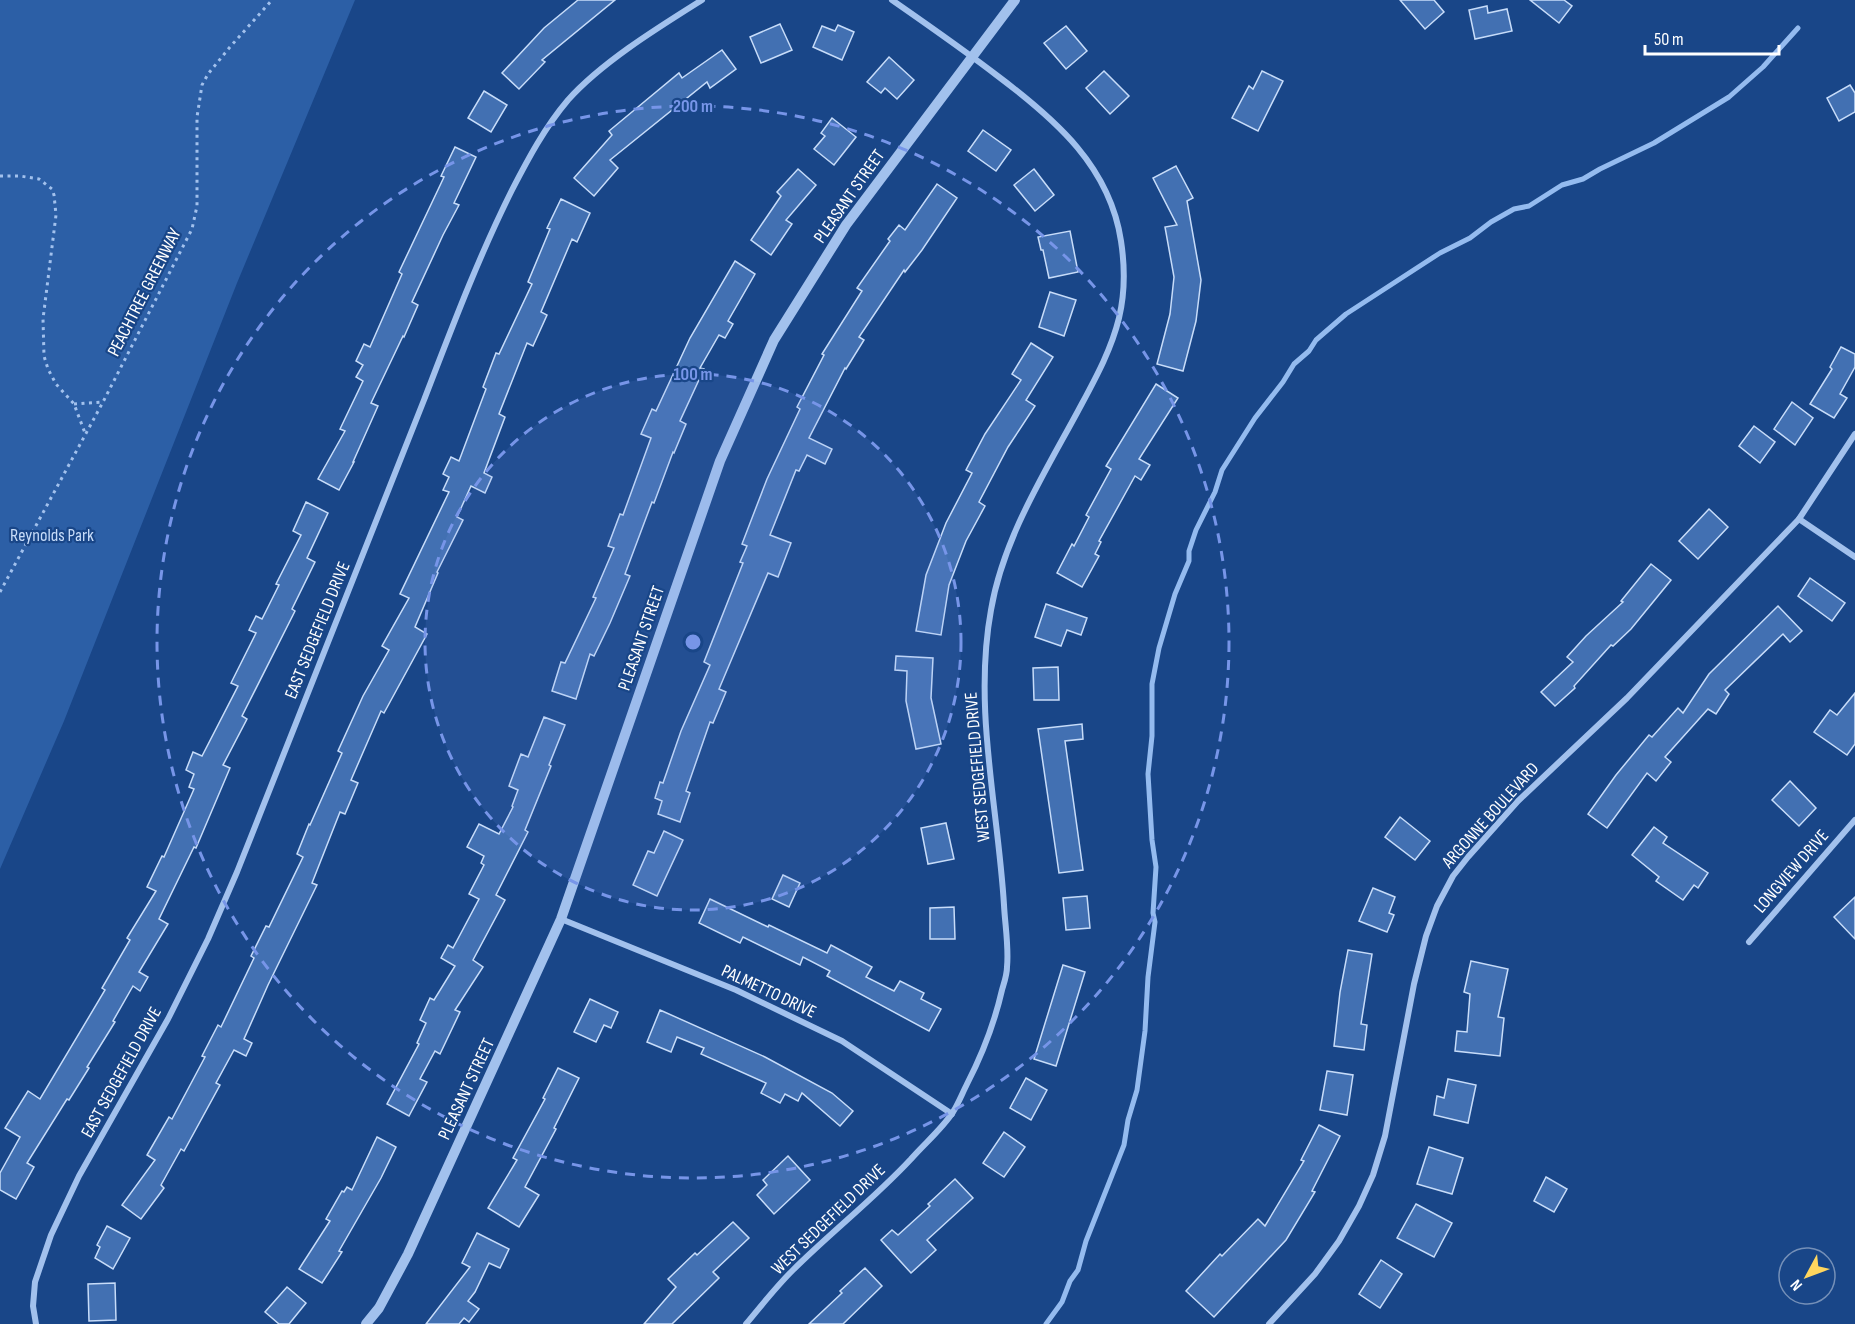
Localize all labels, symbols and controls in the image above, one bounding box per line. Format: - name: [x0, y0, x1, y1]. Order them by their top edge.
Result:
- scale bar: [1645, 18, 1778, 56]
- text: 50 m: [1654, 29, 1684, 50]
- text: 200 m: [673, 96, 713, 117]
- street label: PLEASANT STREET: [809, 145, 889, 247]
- street label: PEACHTREE GREENWAY: [103, 224, 186, 360]
- text: 100 m: [674, 364, 713, 385]
- park label: Reynolds Park: [10, 525, 94, 546]
- street label: EAST SEDGEFIELD DRIVE: [280, 559, 355, 702]
- street label: PLEASANT STREET: [614, 583, 669, 693]
- centre of rings: [683, 632, 703, 652]
- street label: WEST SEDGEFIELD DRIVE: [960, 691, 995, 843]
- street label: ARGONNE BOULEVARD: [1437, 758, 1543, 873]
- street label: LONGVIEW DRIVE: [1750, 825, 1833, 917]
- street label: PALMETTO DRIVE: [718, 960, 819, 1023]
- street label: EAST SEDGEFIELD DRIVE: [77, 1003, 166, 1141]
- street label: PLEASANT STREET: [434, 1035, 499, 1143]
- street label: WEST SEDGEFIELD DRIVE: [767, 1160, 890, 1279]
- north arrow: [1777, 1246, 1837, 1306]
- text: N: [1787, 1275, 1807, 1294]

